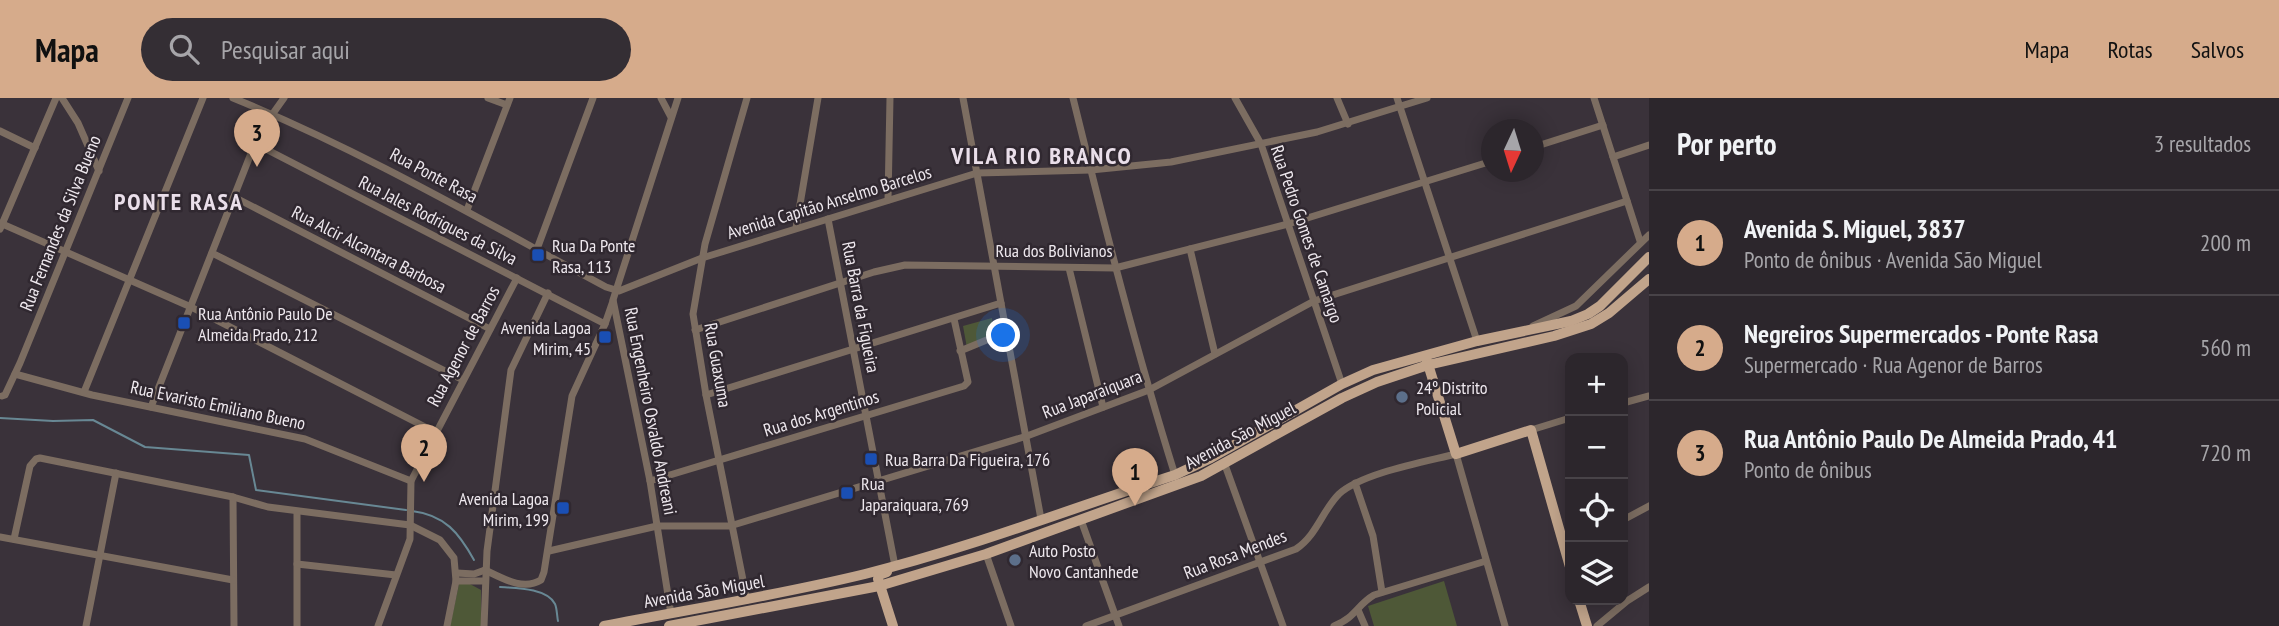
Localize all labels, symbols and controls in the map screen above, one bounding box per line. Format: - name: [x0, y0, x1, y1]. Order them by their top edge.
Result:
- search box: [141, 18, 631, 81]
- text: Mapa: [35, 28, 99, 71]
- icon: search: [165, 30, 203, 68]
- text: Pesquisar aqui: [221, 33, 350, 66]
- text: Mapa: [2025, 34, 2069, 65]
- text: Rotas: [2107, 34, 2153, 65]
- text: Salvos: [2191, 34, 2244, 65]
- pin: 3: [234, 109, 280, 167]
- north arrow: [1481, 119, 1544, 182]
- text: Por perto: [1677, 124, 1777, 163]
- text: 3 resultados: [2154, 129, 2251, 158]
- street label: Rua Fernandes da Silva Bueno: [14, 132, 106, 314]
- district label: VILA RIO BRANCO: [950, 140, 1133, 171]
- street label: Rua Ponte Rasa: [386, 142, 482, 208]
- street label: Rua Pedro Gomes de Camargo: [1266, 142, 1348, 326]
- street label: Avenida Capitão Anselmo Barcelos: [724, 160, 934, 244]
- street label: Rua Jales Rodrigues da Silva: [355, 170, 521, 270]
- district label: PONTE RASA: [114, 186, 244, 217]
- street label: Rua Alcir Alcantara Barbosa: [288, 200, 450, 298]
- text: Avenida S. Miguel, 3837: [1744, 212, 1966, 245]
- text: 1: [1695, 228, 1706, 257]
- text: 200 m: [2200, 228, 2251, 257]
- place label: Rua Da Ponte Rasa, 113: [552, 234, 635, 278]
- street label: Rua Barra da Figueira: [837, 239, 885, 375]
- street label: Rua dos Bolivianos: [995, 239, 1113, 262]
- text: Ponto de ônibus · Avenida São Miguel: [1744, 245, 2042, 274]
- marker: Rua Da Ponte Rasa, 113: [530, 247, 546, 263]
- street label: Rua Agenor de Barros: [422, 282, 504, 410]
- place label: Rua Antônio Paulo De Almeida Prado, 212: [198, 302, 333, 346]
- street label: Rua Engenheiro Osvaldo Andreani: [620, 305, 682, 517]
- marker: Rua Antônio Paulo De Almeida Prado, 212: [176, 315, 192, 331]
- place label: Avenida Lagoa Mirim, 45: [501, 316, 591, 360]
- text: Negreiros Supermercados - Ponte Rasa: [1744, 317, 2099, 350]
- your location: [986, 318, 1020, 352]
- street label: Rua Guaxuma: [699, 321, 737, 409]
- marker: Avenida Lagoa Mirim, 45: [597, 329, 613, 345]
- text: 2: [1695, 333, 1706, 362]
- text: 560 m: [2200, 333, 2251, 362]
- text: Supermercado · Rua Agenor de Barros: [1744, 350, 2043, 379]
- map controls: [1565, 353, 1628, 605]
- button: +: [1565, 353, 1628, 416]
- street label: Rua Japaraiquara: [1039, 364, 1145, 424]
- street label: Rua Evaristo Emiliano Bueno: [128, 375, 308, 435]
- place label: 24º Distrito Policial: [1416, 376, 1488, 420]
- street label: Rua dos Argentinos: [760, 385, 882, 441]
- marker: 24º Distrito Policial: [1394, 389, 1410, 405]
- street label: Avenida São Miguel: [1181, 396, 1300, 474]
- button: −: [1565, 416, 1628, 479]
- text: Rua Antônio Paulo De Almeida Prado, 41: [1744, 422, 2117, 455]
- pin: 2: [401, 424, 447, 482]
- text: 3: [1695, 438, 1706, 467]
- text: 720 m: [2200, 438, 2251, 467]
- place label: Rua Barra Da Figueira, 176: [885, 448, 1050, 471]
- pin: 1: [1112, 448, 1158, 506]
- marker: Rua Barra Da Figueira, 176: [863, 451, 879, 467]
- text: Ponto de ônibus: [1744, 455, 1872, 484]
- place label: Rua Japaraiquara, 769: [860, 472, 969, 516]
- button: locate: [1565, 479, 1628, 542]
- marker: Rua Japaraiquara, 769: [839, 485, 855, 501]
- place label: Avenida Lagoa Mirim, 199: [459, 487, 549, 531]
- marker: Avenida Lagoa Mirim, 199: [555, 500, 571, 516]
- street label: Rua Rosa Mendes: [1180, 524, 1290, 584]
- place label: Auto Posto Novo Cantanhede: [1029, 539, 1139, 583]
- button: layers: [1565, 542, 1628, 605]
- marker: Auto Posto Novo Cantanhede: [1007, 552, 1023, 568]
- street label: Avenida São Miguel: [642, 569, 767, 613]

